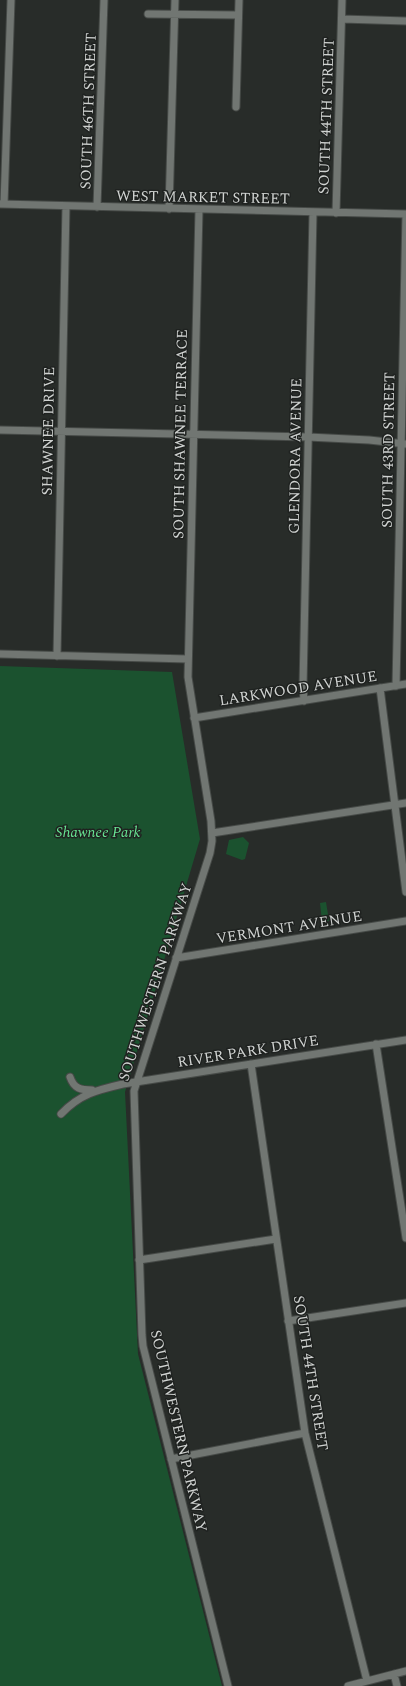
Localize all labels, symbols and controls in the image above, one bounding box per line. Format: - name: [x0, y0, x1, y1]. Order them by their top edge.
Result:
- street label: SOUTH 46TH STREET: [74, 32, 103, 190]
- street label: SOUTH 44TH STREET: [312, 37, 341, 195]
- street label: WEST MARKET STREET: [116, 184, 290, 211]
- street label: SOUTH SHAWNEE TERRACE: [167, 329, 194, 539]
- street label: SHAWNEE DRIVE: [36, 366, 61, 496]
- street label: SOUTH 43RD STREET: [376, 372, 401, 528]
- street label: GLENDORA AVENUE: [283, 378, 308, 534]
- street label: LARKWOOD AVENUE: [218, 665, 379, 712]
- park label: Shawnee Park: [55, 821, 141, 844]
- street label: SOUTHWESTERN PARKWAY: [113, 880, 199, 1084]
- street label: VERMONT AVENUE: [214, 905, 364, 950]
- street label: RIVER PARK DRIVE: [176, 1029, 320, 1074]
- street label: SOUTH 44TH STREET: [287, 1294, 334, 1452]
- street label: SOUTHWESTERN PARKWAY: [144, 1328, 213, 1535]

